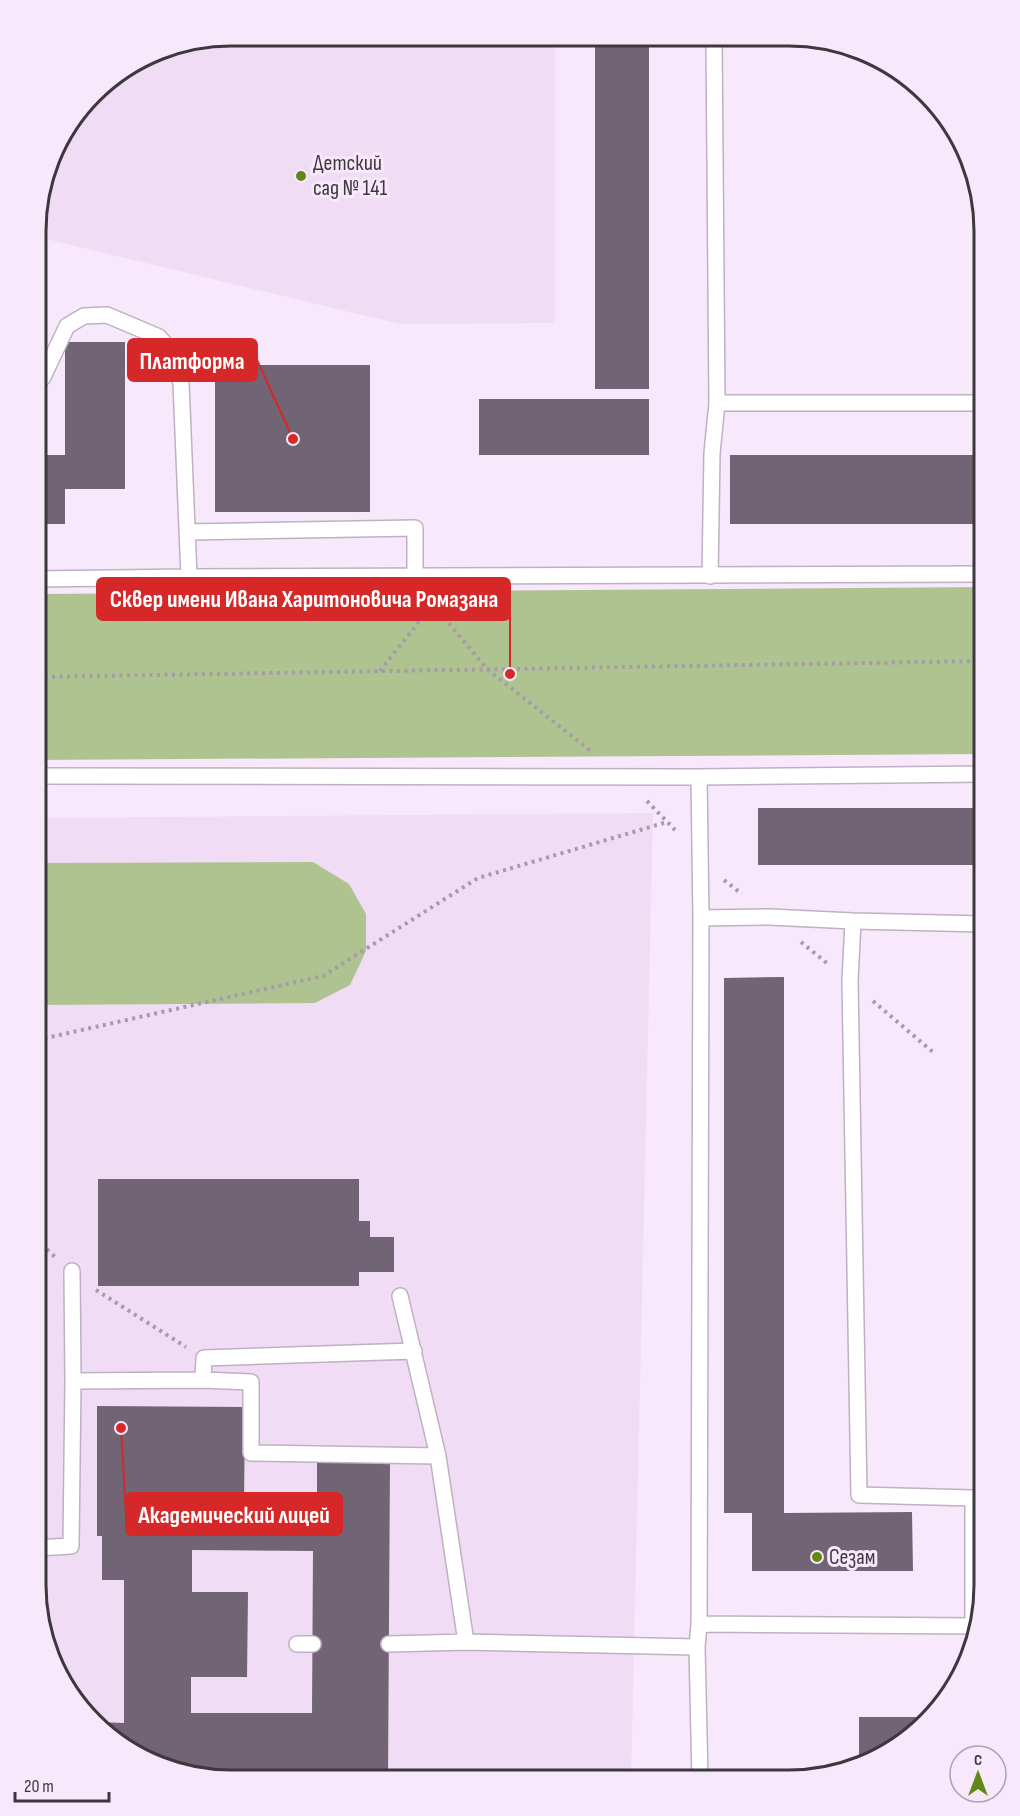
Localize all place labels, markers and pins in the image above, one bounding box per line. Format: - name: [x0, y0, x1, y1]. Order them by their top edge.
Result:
- place label: Детский сад № 141: [313, 150, 388, 202]
- marker: Детский сад № 141: [294, 169, 308, 183]
- callout: Платформа: [128, 339, 257, 381]
- callout: Сквер имени Ивана Харитоновича Ромазана: [97, 578, 510, 620]
- callout: Академический лицей: [126, 1493, 342, 1535]
- place label: Сезам: [829, 1544, 875, 1571]
- marker: Сезам: [810, 1550, 824, 1564]

